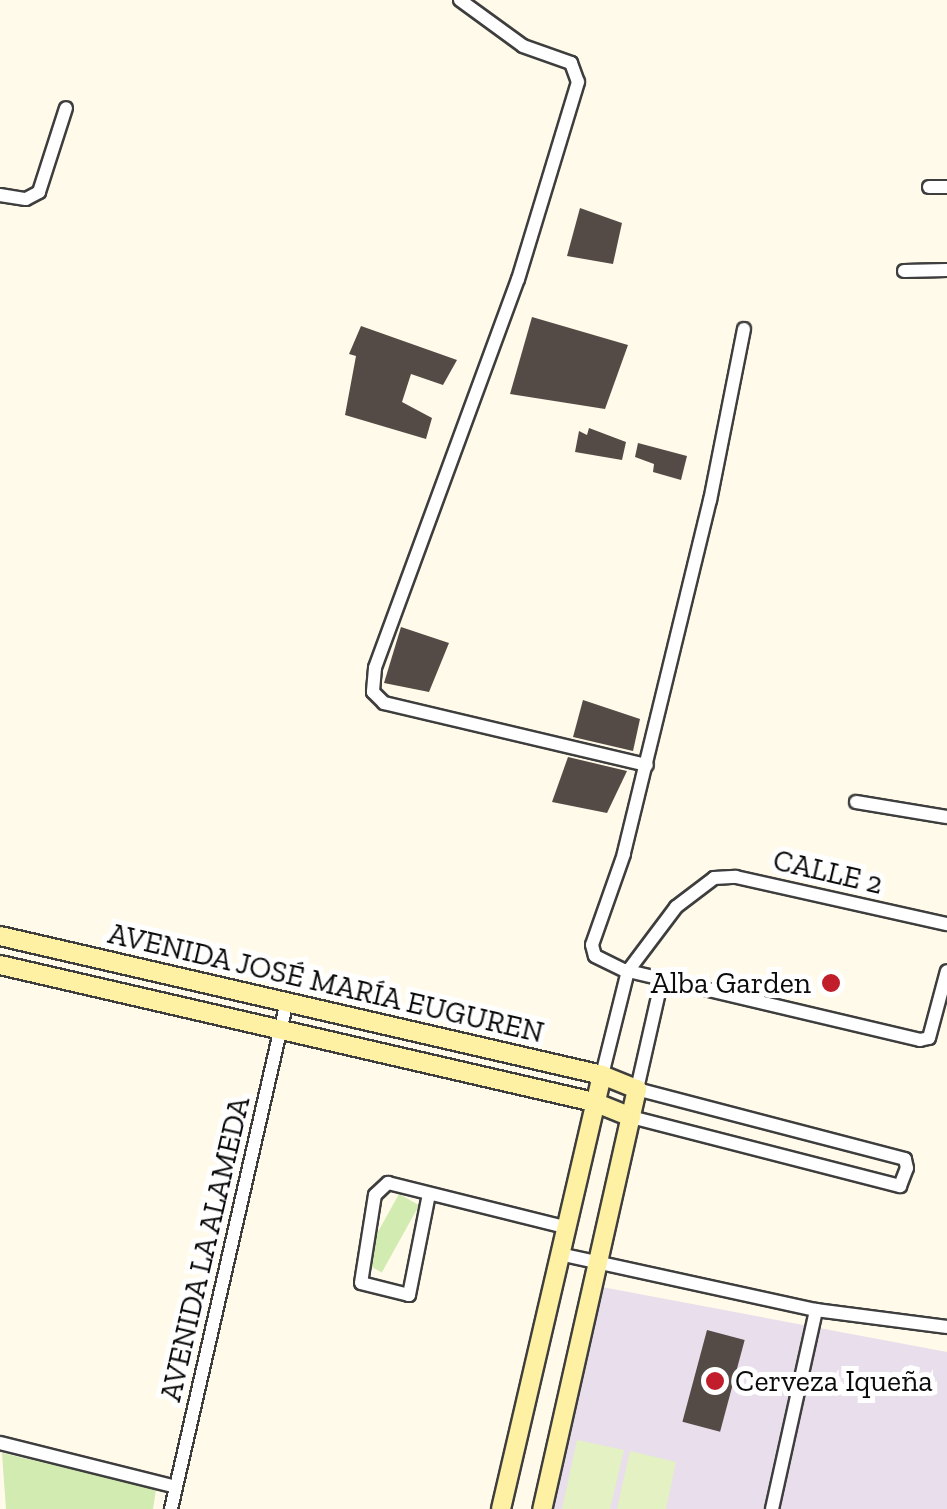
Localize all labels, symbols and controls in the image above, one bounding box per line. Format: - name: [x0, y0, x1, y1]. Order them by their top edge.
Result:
- street label: CALLE 2: [770, 842, 886, 902]
- street label: AVENIDA JOSÉ MARÍA EUGUREN: [104, 915, 548, 1051]
- place label: Alba Garden: [651, 965, 811, 1001]
- marker: Alba Garden: [820, 972, 842, 994]
- street label: AVENIDA LA ALAMEDA: [152, 1092, 258, 1406]
- place label: Cerveza Iqueña: [735, 1363, 933, 1399]
- marker: Cerveza Iqueña: [704, 1370, 726, 1392]

